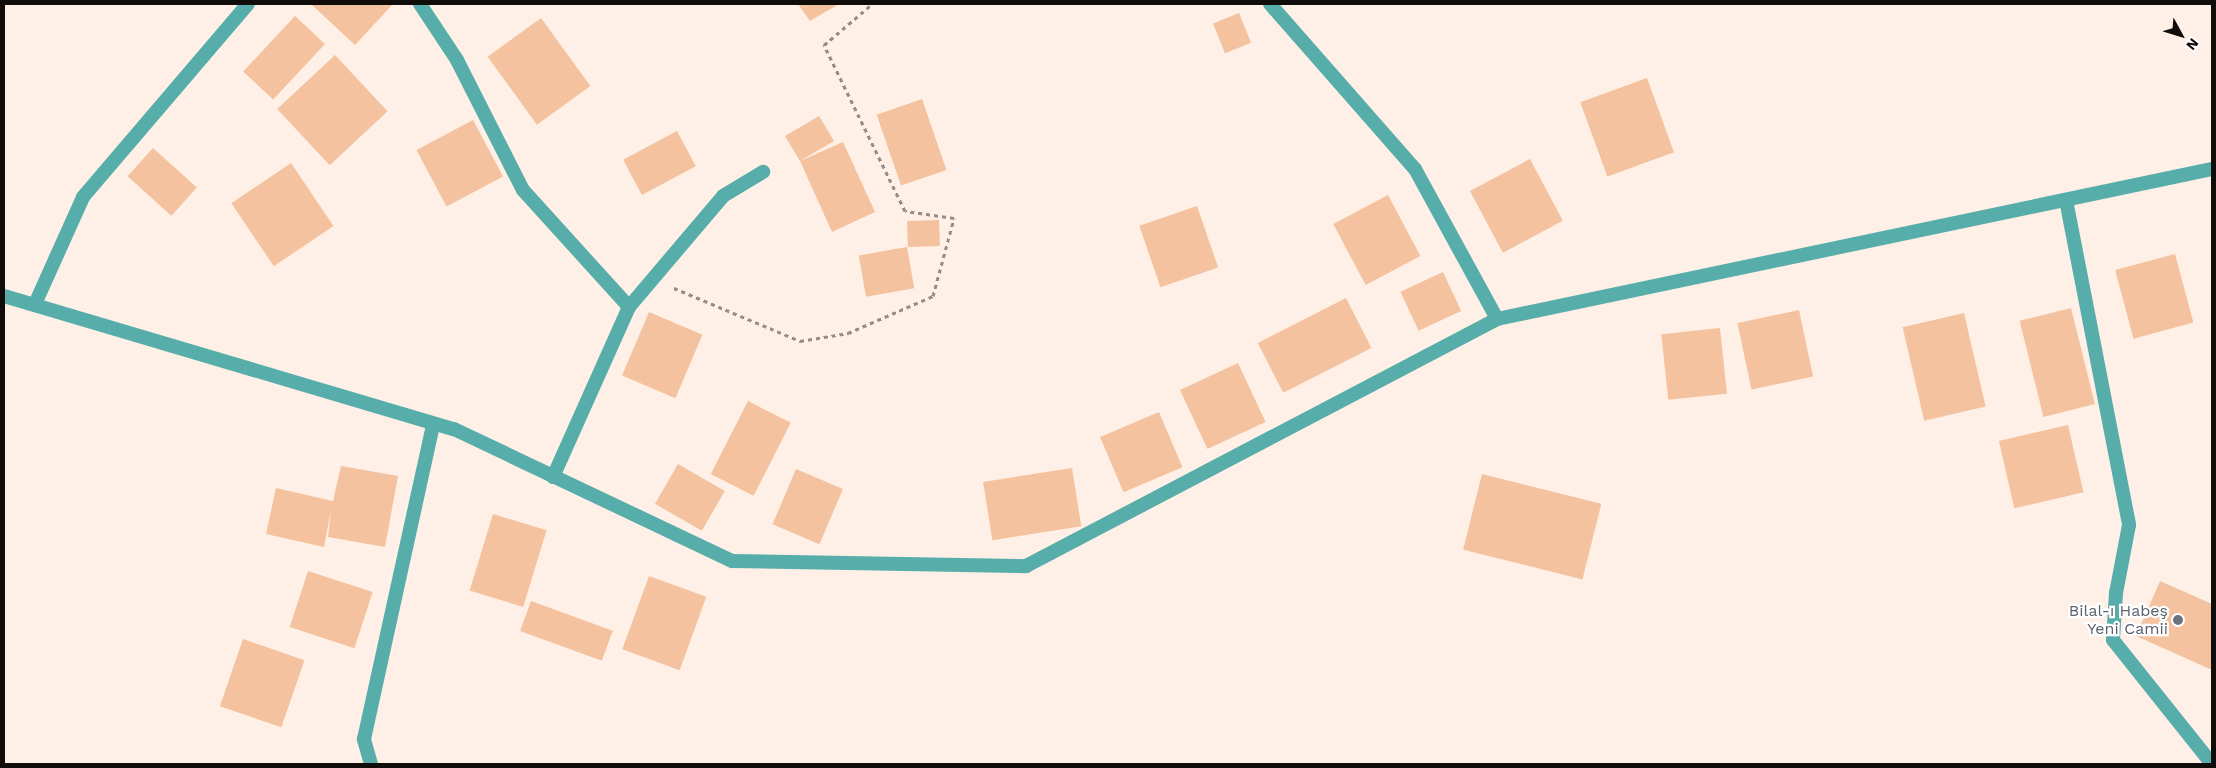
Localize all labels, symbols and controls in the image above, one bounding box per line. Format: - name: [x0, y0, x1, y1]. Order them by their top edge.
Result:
- north arrow: [2156, 10, 2206, 60]
- text: N: [2183, 35, 2202, 54]
- place label: Bilal-ı Habeş Yeni Camii: [2069, 601, 2168, 639]
- marker: Bilal-ı Habeş Yeni Camii: [2172, 614, 2184, 626]

